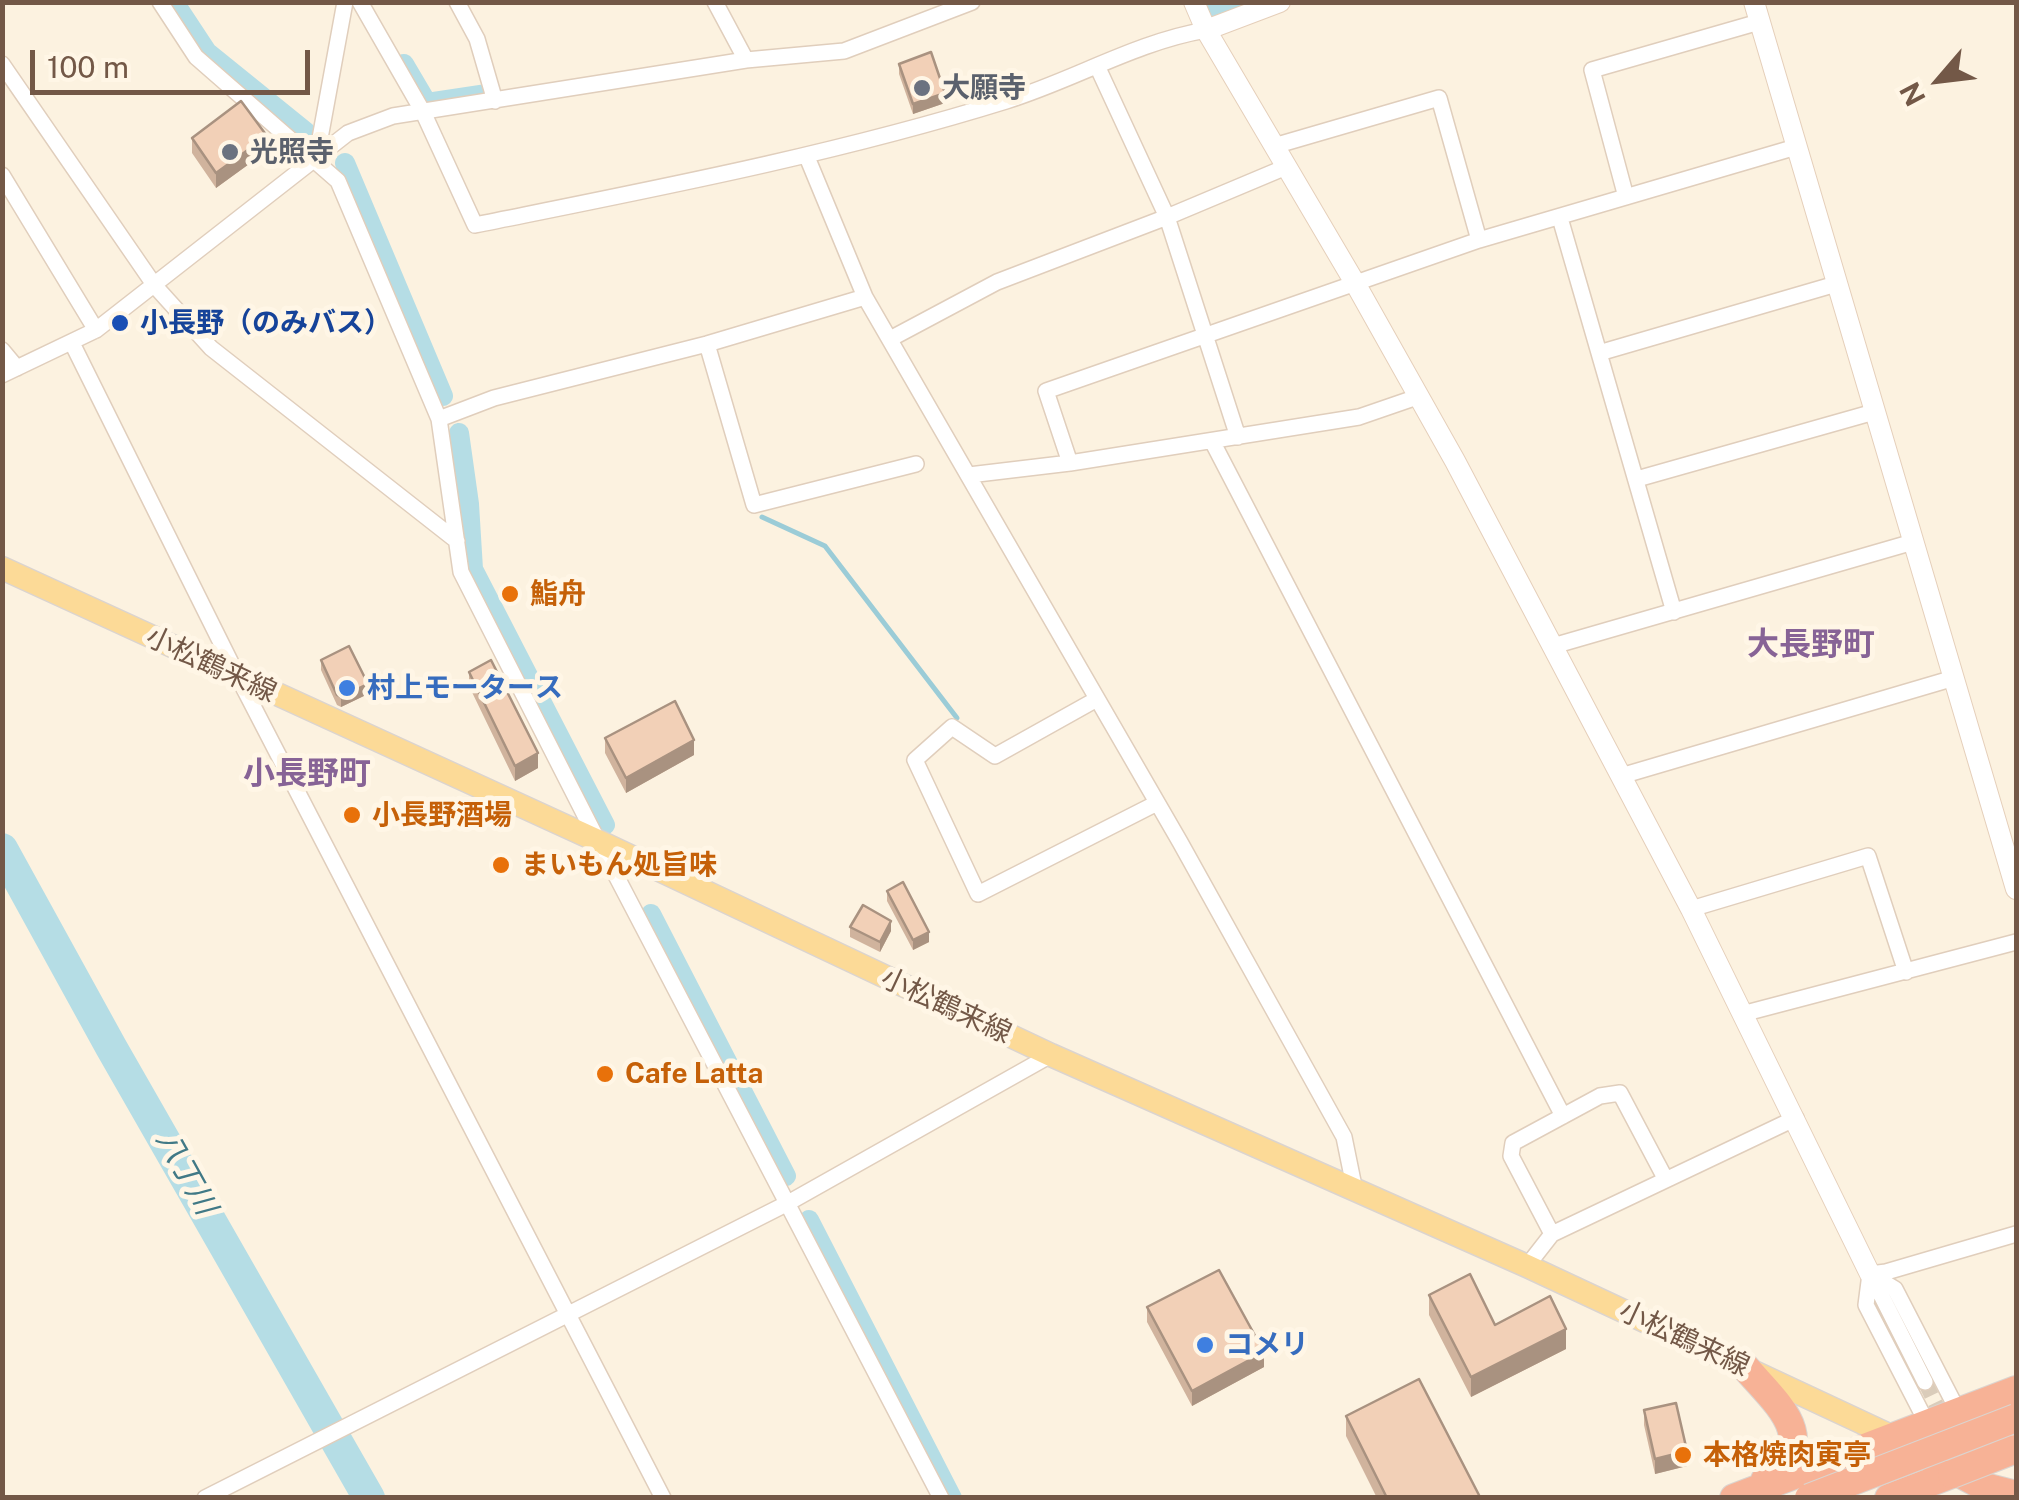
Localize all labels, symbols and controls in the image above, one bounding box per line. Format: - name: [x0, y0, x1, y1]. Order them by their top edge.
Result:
- scale bar: [35, 30, 315, 92]
- north arrow: [1889, 30, 1989, 130]
- text: 100 m: [47, 49, 129, 85]
- place label: 大願寺: [942, 71, 1026, 105]
- marker: 大願寺: [911, 77, 933, 99]
- text: N: [1892, 77, 1932, 112]
- place label: 光照寺: [250, 135, 334, 169]
- marker: 光照寺: [219, 141, 241, 163]
- place label: 小長野（のみバス）: [140, 306, 392, 340]
- marker: 小長野（のみバス）: [109, 312, 131, 334]
- place label: 鮨舟: [530, 577, 586, 611]
- marker: 鮨舟: [499, 583, 521, 605]
- street label: 小松鶴来線: [140, 620, 282, 710]
- district label: 大長野町: [1747, 626, 1875, 664]
- place label: 村上モータース: [367, 671, 563, 705]
- marker: 村上モータース: [336, 677, 358, 699]
- district label: 小長野町: [243, 755, 371, 793]
- place label: 小長野酒場: [372, 798, 512, 832]
- marker: 小長野酒場: [341, 804, 363, 826]
- place label: まいもん処旨味: [521, 848, 717, 882]
- marker: まいもん処旨味: [490, 854, 512, 876]
- street label: 小松鶴来線: [875, 961, 1017, 1051]
- place label: Cafe Latta: [625, 1057, 763, 1091]
- marker: Cafe Latta: [594, 1063, 616, 1085]
- water label: 八丁川: [148, 1125, 224, 1221]
- street label: 小松鶴来線: [1613, 1294, 1755, 1384]
- place label: コメリ: [1225, 1328, 1309, 1362]
- marker: コメリ: [1194, 1334, 1216, 1356]
- place label: 本格焼肉寅亭: [1703, 1438, 1871, 1472]
- marker: 本格焼肉寅亭: [1672, 1444, 1694, 1466]

